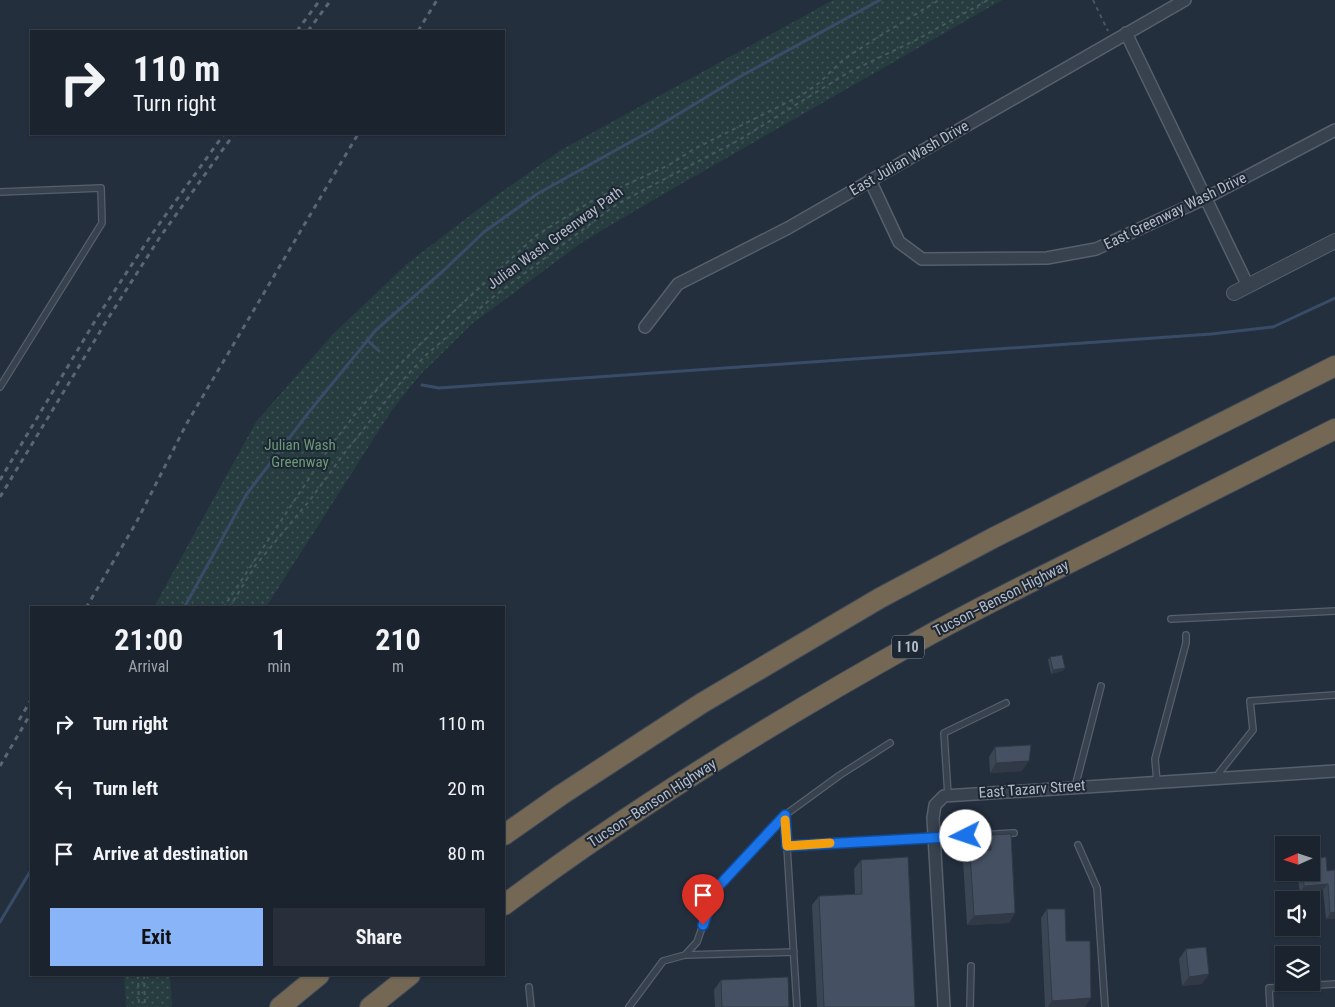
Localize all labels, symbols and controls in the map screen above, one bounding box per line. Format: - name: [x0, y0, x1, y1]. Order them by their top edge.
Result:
- text: 110 m: [133, 49, 220, 90]
- icon: right: [50, 50, 115, 115]
- text: Turn right: [133, 91, 216, 116]
- street label: East Julian Wash Drive: [846, 117, 972, 199]
- street label: East Greenway Wash Drive: [1101, 169, 1249, 253]
- street label: Julian Wash Greenway Path: [484, 183, 626, 293]
- park label: Julian Wash Greenway: [264, 436, 336, 471]
- street label: Tucson–Benson Highway: [930, 556, 1072, 640]
- text: 21:00: [114, 622, 183, 657]
- text: 1: [272, 622, 287, 657]
- text: 210: [375, 622, 421, 657]
- road number: I 10: [892, 636, 924, 659]
- text: Arrival: [128, 657, 169, 676]
- text: min: [267, 657, 291, 676]
- text: m: [392, 657, 404, 676]
- icon: right: [50, 710, 78, 738]
- text: Turn right: [93, 712, 168, 735]
- text: 110 m: [438, 712, 485, 735]
- street label: Tucson–Benson Highway: [584, 755, 720, 851]
- icon: left: [50, 775, 78, 803]
- street label: East Tazarv Street: [978, 776, 1086, 802]
- text: Turn left: [93, 777, 158, 800]
- text: 20 m: [448, 777, 485, 800]
- position arrow: [939, 809, 991, 861]
- north arrow: [1275, 836, 1320, 881]
- map controls: [1275, 836, 1320, 991]
- icon: arrive: [50, 840, 78, 868]
- text: Arrive at destination: [93, 842, 248, 865]
- text: 80 m: [448, 842, 485, 865]
- pin: [682, 874, 724, 925]
- icon: arrive: [689, 881, 717, 909]
- button: sound: [1275, 891, 1320, 936]
- button: Exit: [50, 908, 263, 966]
- button: Share: [273, 908, 485, 966]
- button: layers: [1275, 946, 1320, 991]

